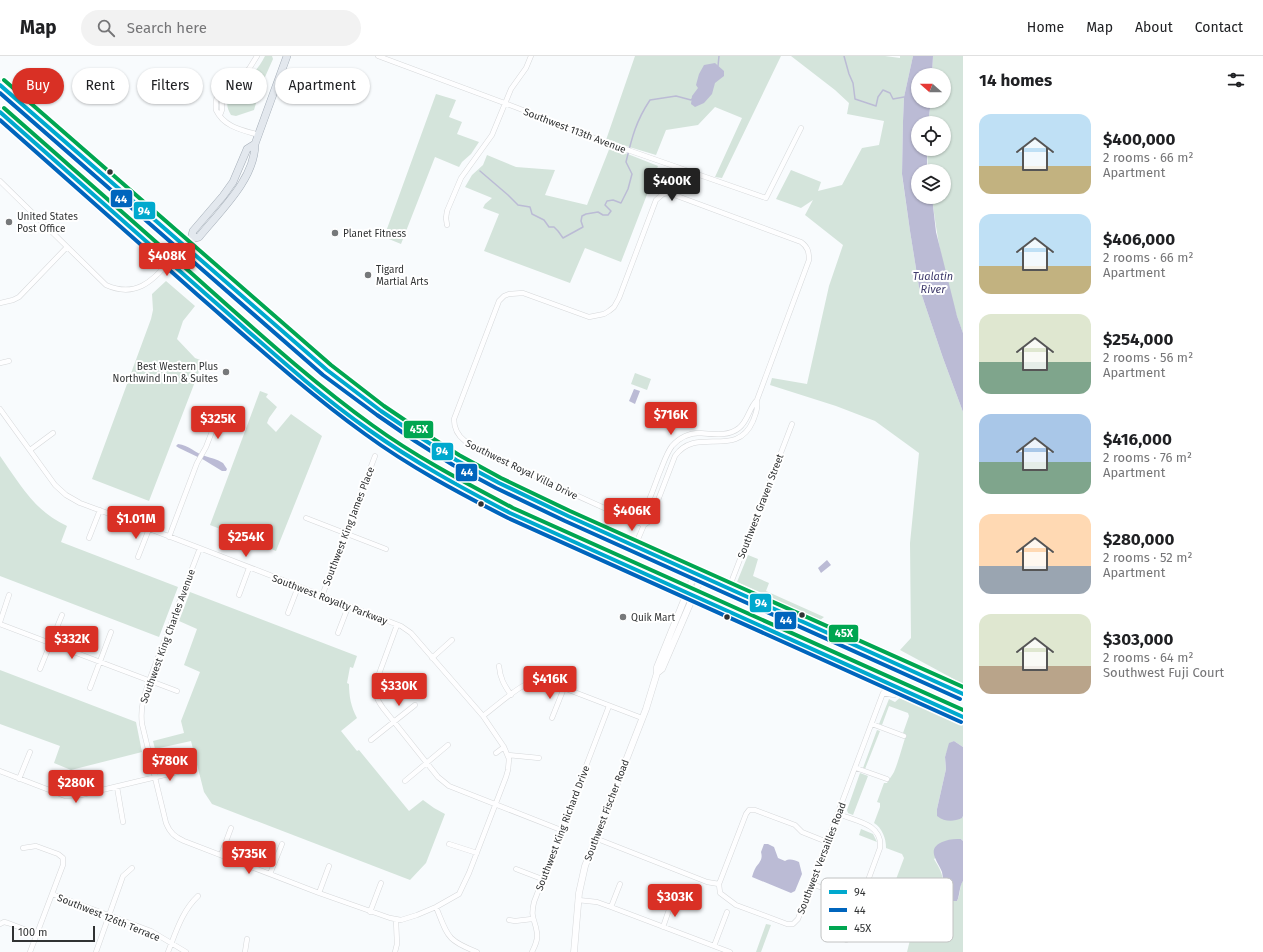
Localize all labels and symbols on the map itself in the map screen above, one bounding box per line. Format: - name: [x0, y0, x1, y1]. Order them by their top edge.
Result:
- north arrow: [911, 68, 951, 108]
- street label: Southwest 113th Avenue: [522, 106, 628, 156]
- unlabelled marker: [105, 167, 115, 177]
- pin: $400K: [644, 168, 700, 202]
- line badge: 44: [110, 189, 133, 208]
- text: 44: [115, 193, 127, 206]
- line badge: 94: [133, 201, 156, 220]
- text: 94: [138, 205, 150, 218]
- place label: United States Post Office: [17, 211, 78, 235]
- marker: United States Post Office: [4, 217, 14, 227]
- marker: Planet Fitness: [330, 228, 340, 238]
- place label: Planet Fitness: [343, 228, 406, 240]
- pin: $408K: [139, 243, 195, 277]
- place label: Tigard Martial Arts: [376, 264, 429, 288]
- marker: Tigard Martial Arts: [363, 270, 373, 280]
- water label: Tualatin River: [913, 270, 953, 296]
- place label: Best Western Plus Northwind Inn & Suites: [113, 361, 218, 385]
- marker: Best Western Plus Northwind Inn & Suites: [221, 367, 231, 377]
- pin: $716K: [643, 402, 699, 436]
- pin: $325K: [190, 406, 246, 440]
- line badge: 45X: [403, 420, 434, 439]
- text: 45X: [410, 423, 429, 436]
- street label: Southwest Royal Villa Drive: [464, 437, 580, 502]
- line badge: 94: [431, 442, 454, 461]
- text: 94: [436, 445, 448, 458]
- street label: Southwest Graven Street: [735, 452, 787, 560]
- line badge: 44: [455, 463, 478, 482]
- street label: Southwest King James Place: [321, 465, 377, 588]
- text: 44: [461, 466, 473, 479]
- pin: $406K: [604, 498, 660, 532]
- unlabelled marker: [476, 499, 486, 509]
- pin: $1.01M: [103, 506, 169, 540]
- pin: $254K: [218, 524, 274, 558]
- street label: Southwest King Charles Avenue: [138, 568, 198, 705]
- street label: Southwest Royalty Parkway: [270, 572, 389, 628]
- line badge: 94: [749, 593, 772, 613]
- text: 94: [755, 597, 767, 610]
- unlabelled marker: [797, 610, 807, 620]
- line badge: 44: [774, 611, 797, 630]
- marker: Quik Mart: [618, 612, 628, 622]
- place label: Quik Mart: [631, 612, 675, 624]
- unlabelled marker: [722, 612, 732, 622]
- text: 44: [780, 614, 792, 627]
- line badge: 45X: [828, 624, 859, 643]
- pin: $332K: [44, 626, 100, 660]
- text: 45X: [835, 627, 854, 640]
- pin: $416K: [522, 666, 578, 700]
- pin: $330K: [371, 673, 427, 707]
- pin: $780K: [142, 748, 198, 782]
- street label: Southwest Fischer Road: [582, 758, 632, 863]
- street label: Southwest King Richard Drive: [533, 764, 592, 893]
- pin: $280K: [48, 770, 104, 804]
- street label: Southwest Versailles Road: [795, 801, 849, 916]
- pin: $735K: [221, 841, 277, 875]
- legend: [821, 878, 953, 942]
- pin: $303K: [647, 884, 703, 918]
- text: 94: [854, 886, 866, 899]
- street label: Southwest 126th Terrace: [55, 892, 162, 944]
- text: 44: [854, 904, 866, 917]
- text: 45X: [854, 922, 871, 935]
- scale bar: [12, 924, 95, 943]

